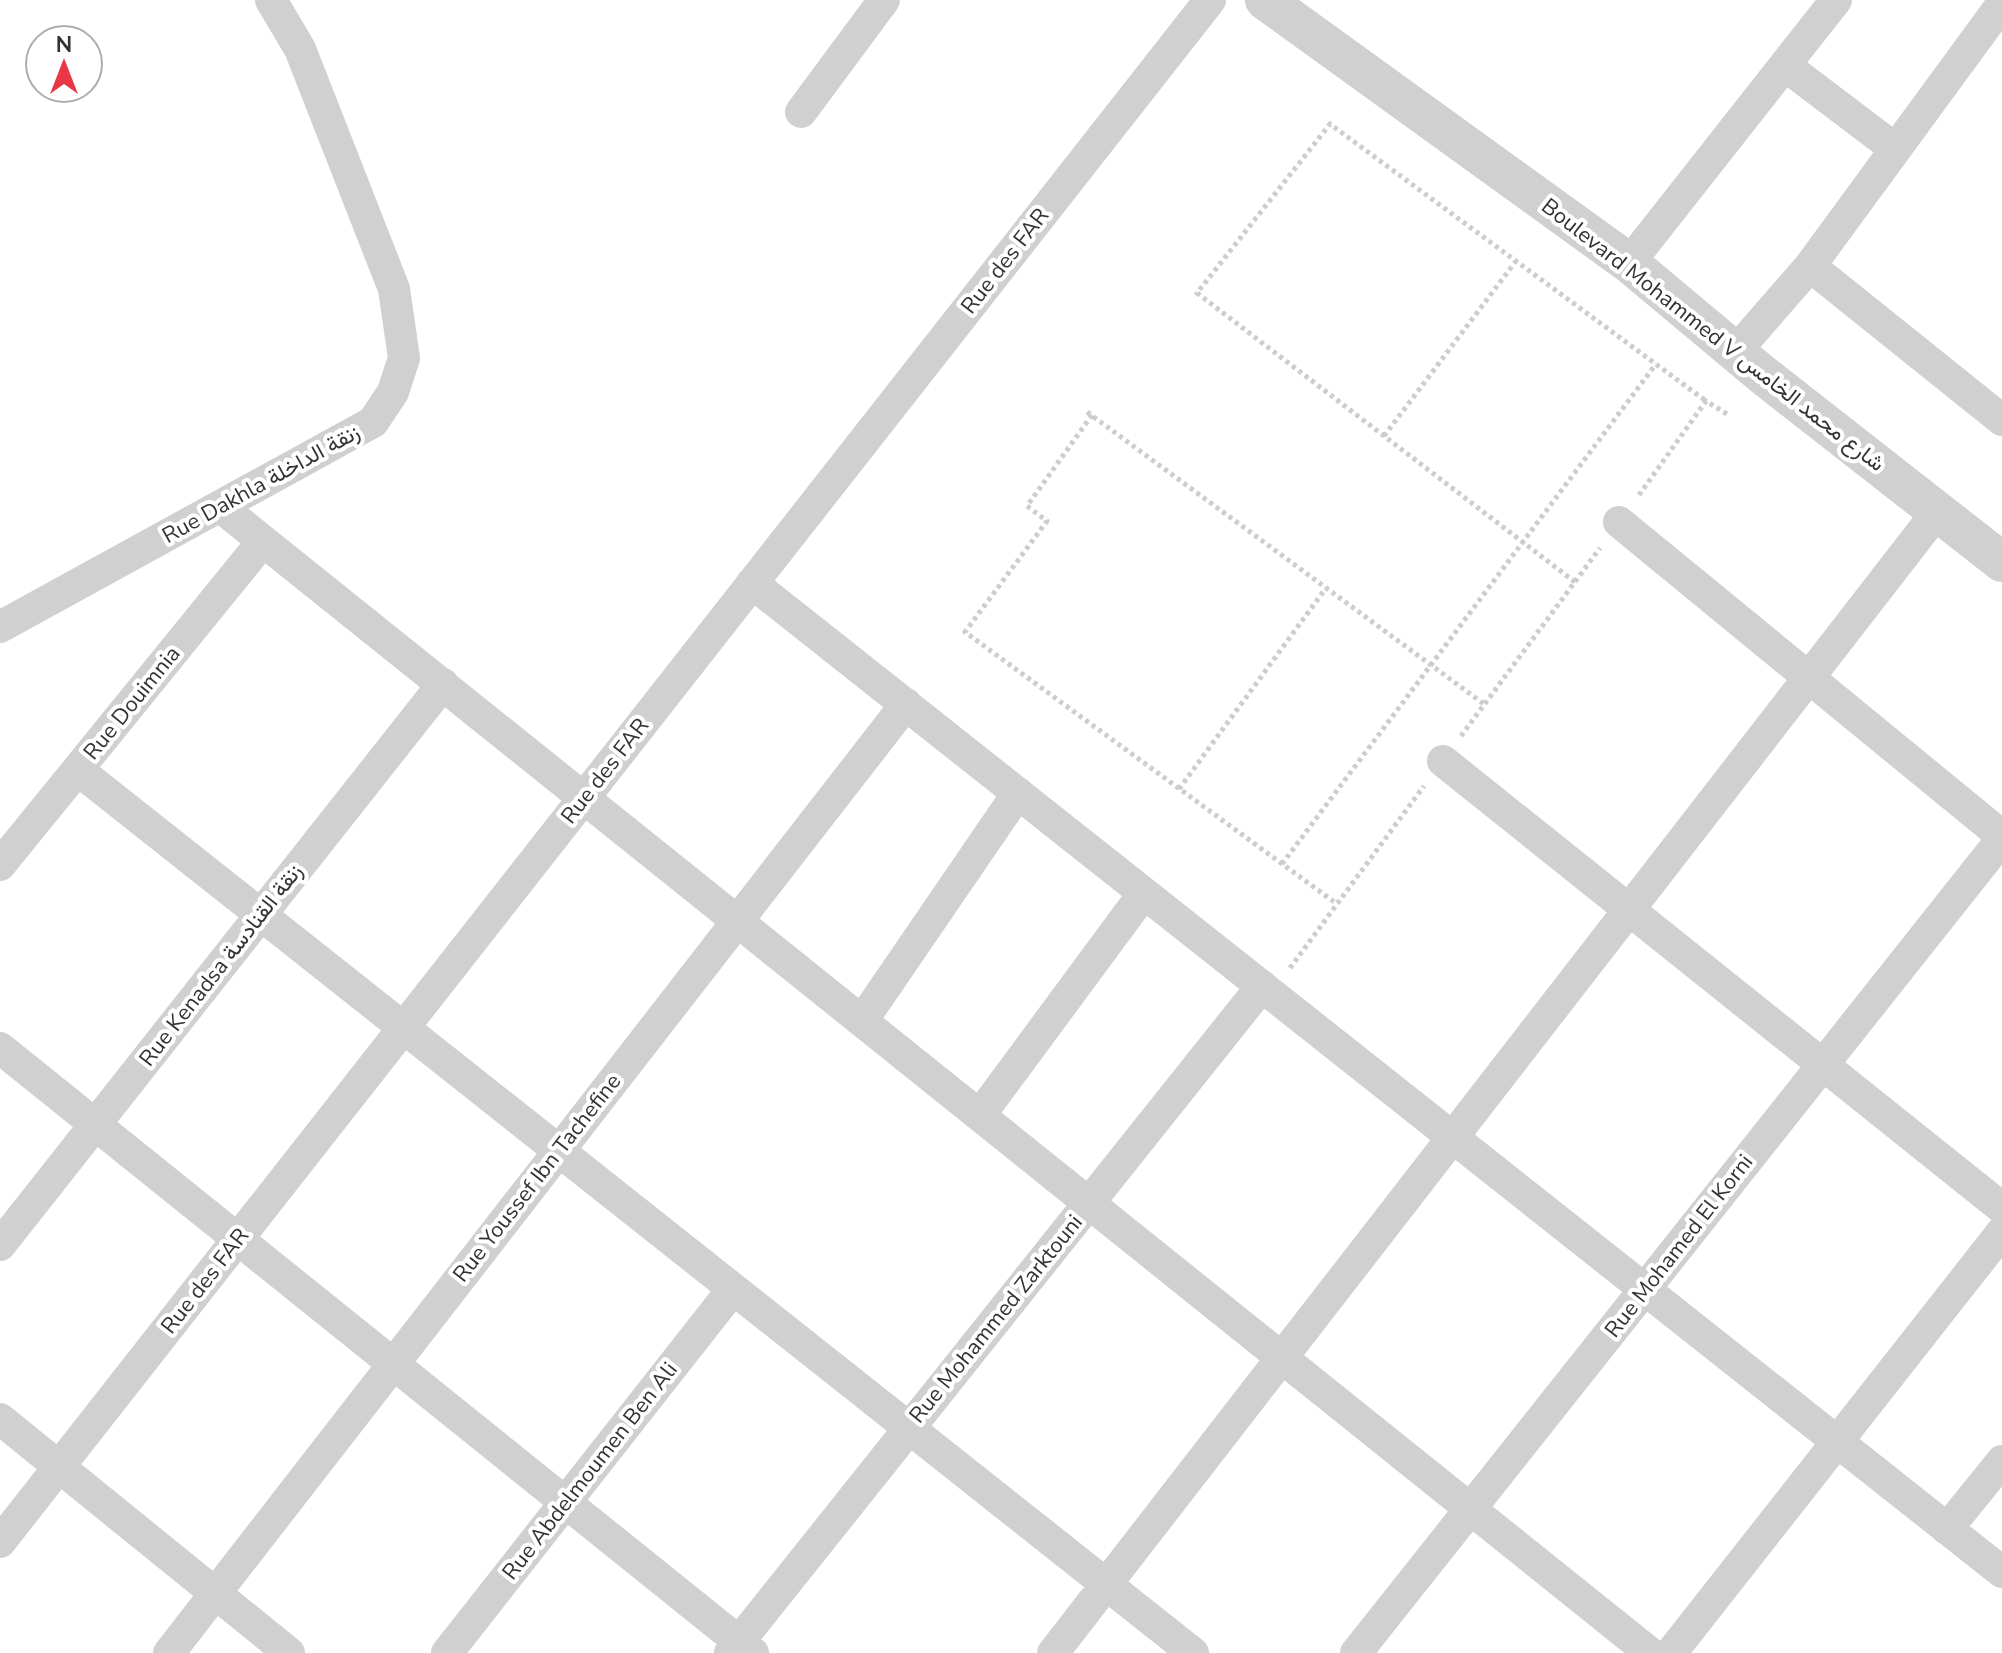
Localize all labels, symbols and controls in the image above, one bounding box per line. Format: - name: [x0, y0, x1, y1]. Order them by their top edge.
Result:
- north arrow: [24, 24, 104, 104]
- text: N: [56, 30, 72, 60]
- street label: Boulevard Mohammed V شارع محمد الخامس: [1535, 191, 1891, 479]
- street label: Rue des FAR: [954, 202, 1056, 320]
- street label: Rue Dakhla زنقة الداخلة: [157, 417, 365, 551]
- street label: Rue Douimnia: [77, 640, 187, 766]
- street label: Rue des FAR: [554, 712, 656, 830]
- street label: Rue Kenadsa زنقة القنادسة: [132, 857, 310, 1073]
- street label: Rue Youssef Ibn Tachefine: [446, 1068, 628, 1288]
- street label: Rue Mohamed El Korni: [1598, 1148, 1760, 1344]
- street label: Rue Mohammed Zarktouni: [902, 1208, 1090, 1430]
- street label: Rue des FAR: [154, 1222, 256, 1340]
- street label: Rue Abdelmoumen Ben Ali: [495, 1356, 685, 1586]

